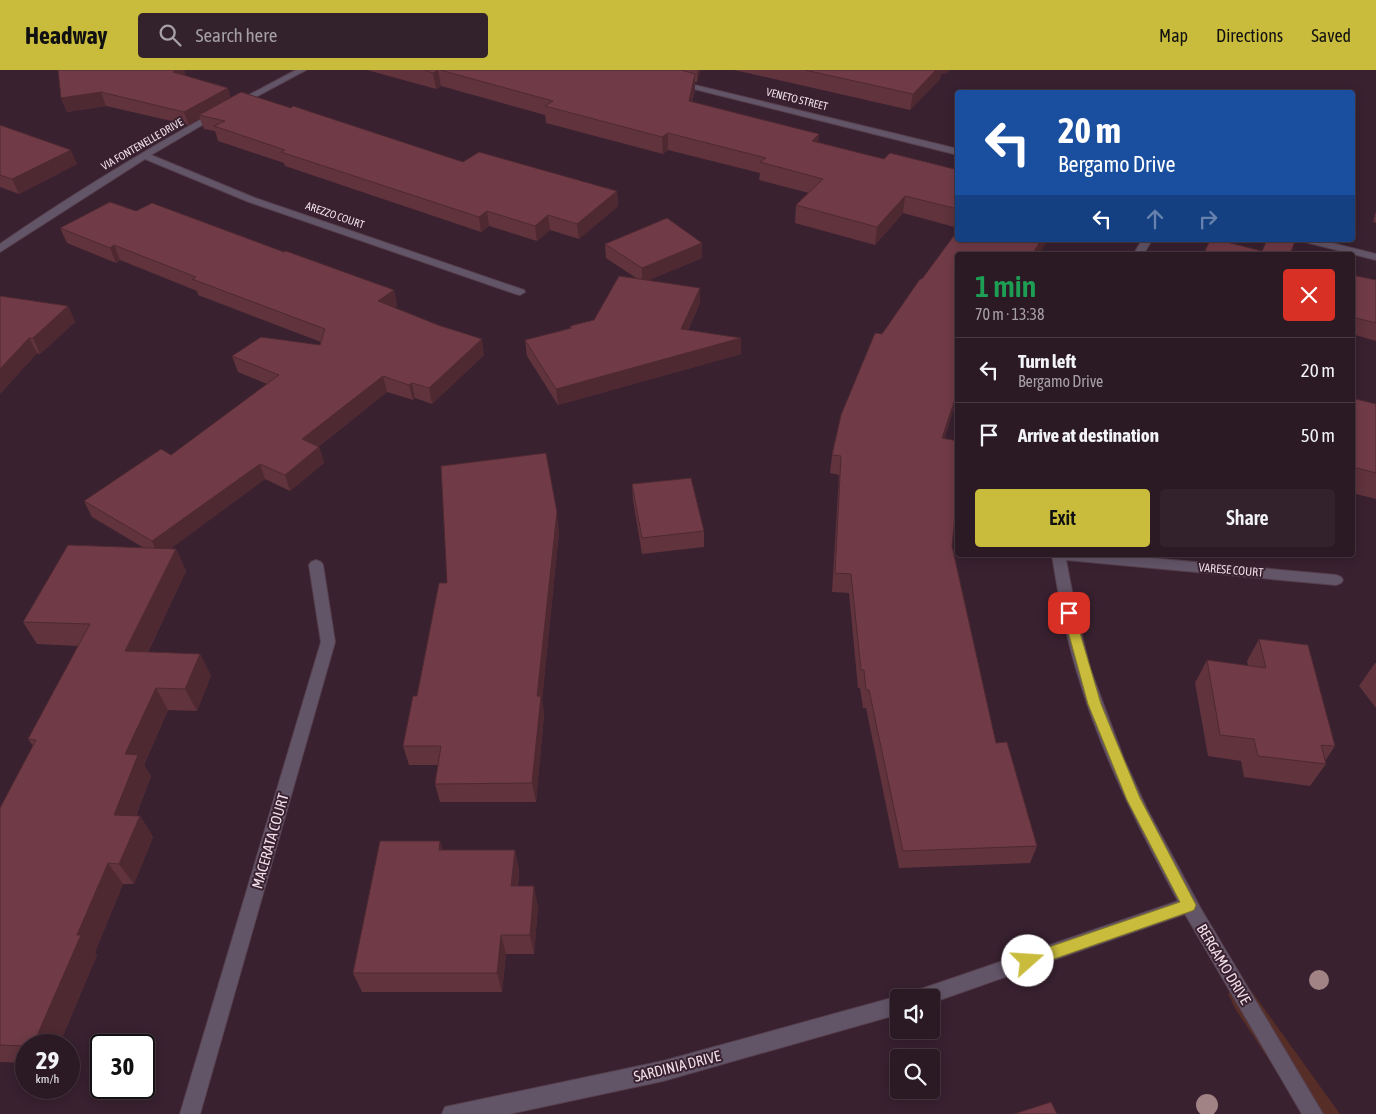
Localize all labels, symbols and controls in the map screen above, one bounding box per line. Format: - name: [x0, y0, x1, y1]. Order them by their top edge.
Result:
- search box: [138, 13, 488, 58]
- icon: search: [156, 21, 184, 49]
- text: Headway: [25, 22, 108, 49]
- text: Search here: [196, 24, 277, 46]
- text: Map: [1159, 25, 1188, 46]
- text: Directions: [1216, 25, 1283, 46]
- text: Saved: [1311, 25, 1351, 46]
- street label: VENETO STREET: [765, 86, 829, 112]
- icon: left: [975, 110, 1040, 175]
- text: 20 m: [1058, 110, 1121, 150]
- street label: VIA FONTENELLE DRIVE: [99, 116, 185, 172]
- text: Bergamo Drive: [1058, 151, 1175, 177]
- street label: AREZZO COURT: [304, 199, 366, 231]
- icon: left: [1088, 205, 1116, 233]
- icon: ahead: [1141, 205, 1169, 233]
- icon: right: [1194, 205, 1222, 233]
- text: 1 min: [975, 269, 1036, 303]
- button: close: [1283, 269, 1335, 321]
- text: 70 m · 13:38: [975, 305, 1045, 323]
- text: Turn left: [1018, 350, 1076, 372]
- icon: left: [975, 356, 1003, 384]
- text: 20 m: [1301, 359, 1335, 381]
- text: Bergamo Drive: [1018, 372, 1103, 390]
- icon: arrive: [975, 421, 1003, 449]
- text: Arrive at destination: [1018, 424, 1159, 446]
- text: 50 m: [1301, 424, 1335, 446]
- button: Exit: [975, 489, 1150, 547]
- button: Share: [1160, 489, 1335, 547]
- street label: VARESE COURT: [1198, 560, 1265, 580]
- pin: [1048, 592, 1090, 634]
- icon: arrive: [1055, 599, 1083, 627]
- street label: MACERATA COURT: [248, 791, 292, 891]
- street label: BERGAMO DRIVE: [1193, 921, 1255, 1008]
- position arrow: [1001, 934, 1053, 986]
- map controls: [890, 989, 940, 1099]
- button: sound: [890, 989, 940, 1039]
- speed limit sign: 30: [90, 1034, 155, 1099]
- text: 29: [36, 1046, 59, 1074]
- street label: SARDINIA DRIVE: [632, 1047, 723, 1085]
- button: search: [890, 1049, 940, 1099]
- text: km/h: [36, 1072, 59, 1086]

